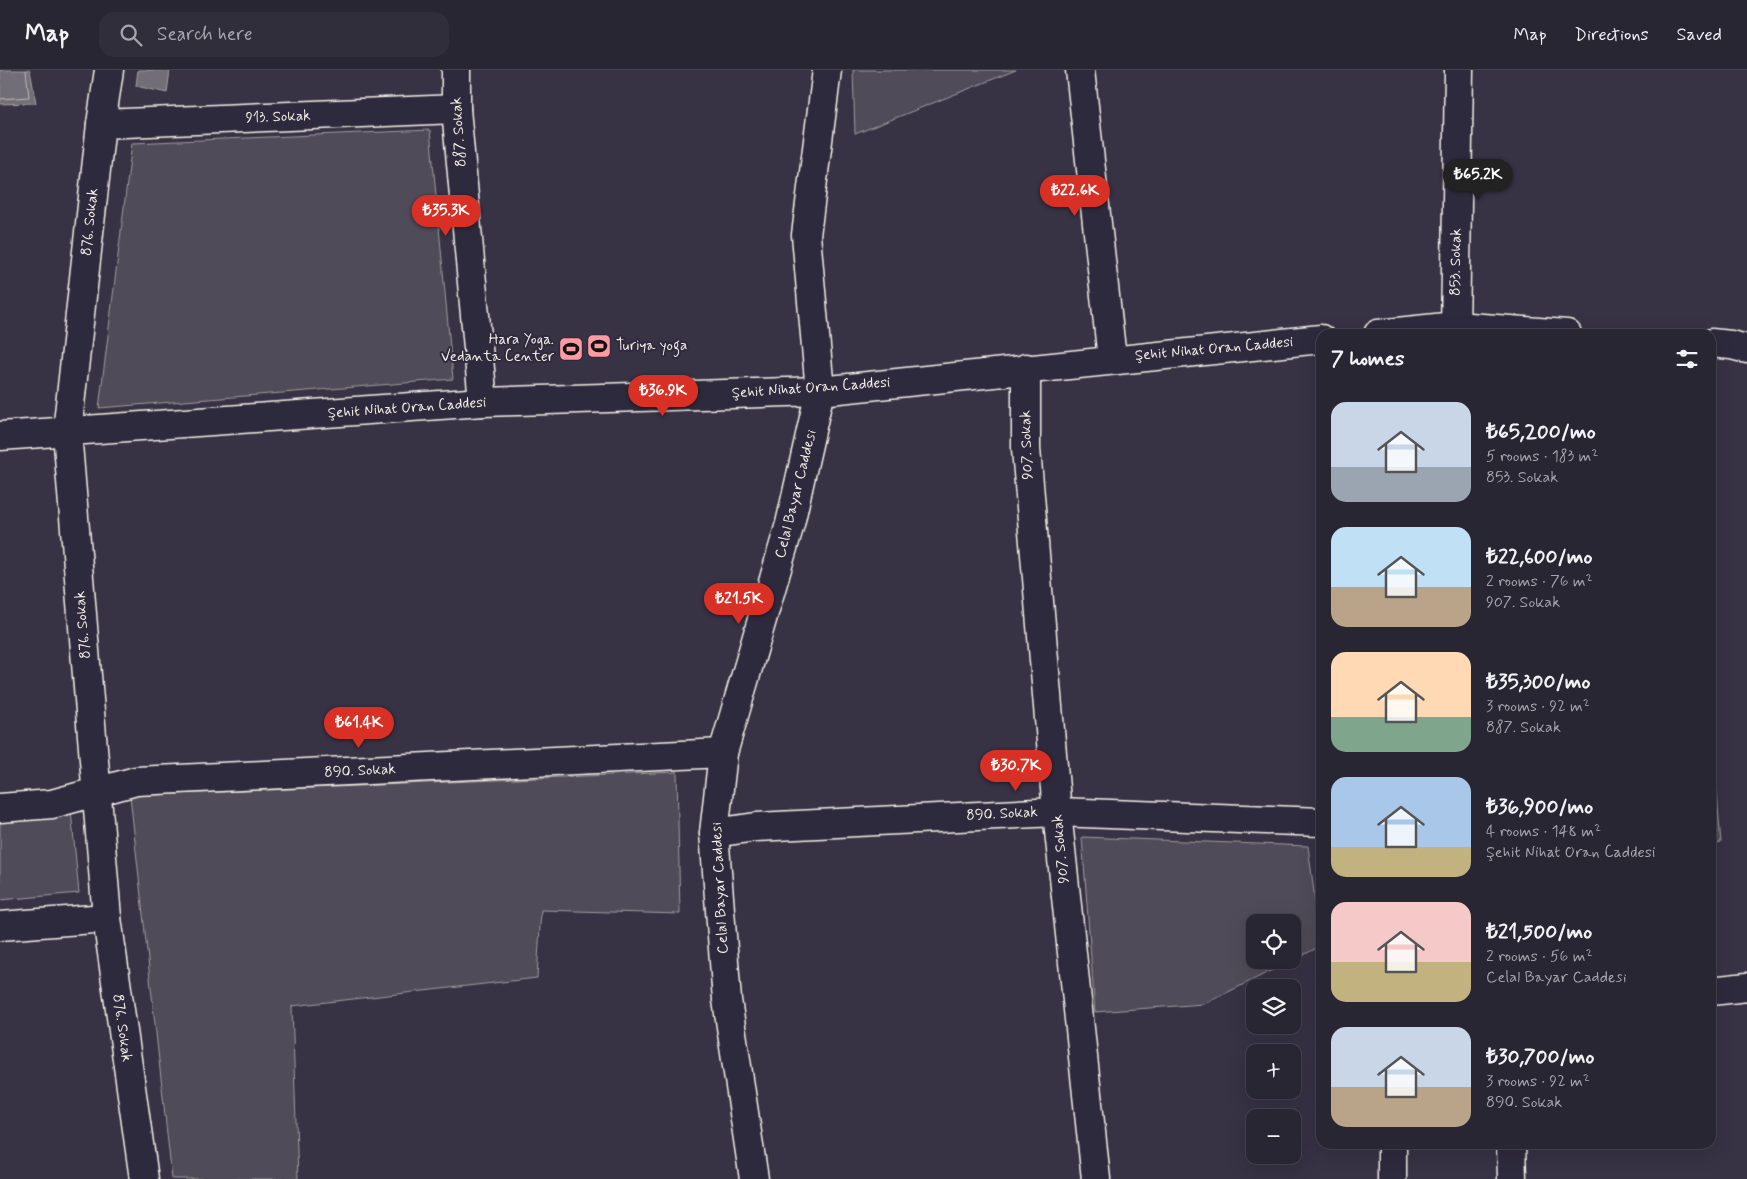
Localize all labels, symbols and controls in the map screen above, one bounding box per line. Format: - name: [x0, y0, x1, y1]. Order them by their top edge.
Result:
- search box: [99, 12, 449, 57]
- text: Map: [25, 19, 69, 50]
- icon: search: [117, 21, 145, 49]
- text: Search here: [157, 22, 253, 47]
- text: Map: [1514, 23, 1547, 47]
- text: Directions: [1575, 23, 1649, 47]
- text: Saved: [1677, 23, 1722, 47]
- street label: 887. Sokak: [447, 96, 471, 168]
- street label: 913. Sokak: [245, 106, 311, 128]
- pin: ₺65.2K: [1437, 158, 1519, 201]
- text: ₺65.2K: [1454, 164, 1502, 185]
- pin: ₺22.6K: [1034, 174, 1116, 217]
- text: ₺22.6K: [1051, 180, 1099, 201]
- street label: 876. Sokak: [76, 187, 104, 257]
- pin: ₺35.3K: [405, 194, 487, 237]
- text: ₺35.3K: [423, 200, 469, 221]
- street label: 853. Sokak: [1445, 228, 1467, 296]
- place label: Hara Yoga. Vedanta Center: [441, 330, 555, 367]
- street label: Şehit Nihat Oran Caddesi: [1134, 332, 1294, 366]
- sports icon: Turiya yoga: [586, 333, 612, 359]
- sports icon: Hara Yoga. Vedanta Center: [558, 336, 584, 362]
- place label: Turiya yoga: [616, 336, 687, 357]
- text: 7 homes: [1331, 345, 1404, 373]
- icon: filters: [1673, 345, 1701, 373]
- street label: Şehit Nihat Oran Caddesi: [731, 372, 891, 404]
- pin: ₺36.9K: [622, 374, 704, 417]
- text: ₺36.9K: [639, 380, 687, 401]
- street label: Şehit Nihat Oran Caddesi: [327, 392, 487, 424]
- street label: 907. Sokak: [1016, 410, 1038, 480]
- text: ₺65,200/mo: [1486, 418, 1596, 446]
- icon: home: [1371, 422, 1431, 482]
- street label: Celal Bayar Caddesi: [770, 428, 822, 560]
- text: 5 rooms · 183 m²: [1486, 446, 1598, 467]
- text: 853. Sokak: [1486, 467, 1558, 488]
- text: ₺22,600/mo: [1486, 543, 1592, 571]
- icon: home: [1371, 547, 1431, 607]
- text: 2 rooms · 76 m²: [1486, 571, 1593, 592]
- pin: ₺21.5K: [698, 582, 780, 625]
- text: ₺21.5K: [715, 588, 763, 609]
- street label: 876. Sokak: [70, 590, 96, 660]
- text: 907. Sokak: [1486, 592, 1560, 613]
- text: ₺35,300/mo: [1486, 668, 1590, 696]
- icon: home: [1371, 672, 1431, 732]
- text: 3 rooms · 92 m²: [1486, 696, 1590, 717]
- pin: ₺61.4K: [318, 706, 400, 749]
- text: ₺61.4K: [335, 712, 383, 733]
- text: 887. Sokak: [1486, 717, 1561, 738]
- pin: ₺30.7K: [975, 750, 1057, 792]
- text: ₺30.7K: [991, 755, 1041, 776]
- street label: 890. Sokak: [324, 759, 396, 783]
- text: ₺36,900/mo: [1486, 793, 1593, 821]
- icon: home: [1371, 797, 1431, 857]
- street label: 890. Sokak: [966, 802, 1038, 826]
- street label: 907. Sokak: [1047, 813, 1075, 885]
- text: 4 rooms · 148 m²: [1486, 821, 1601, 842]
- street label: Celal Bayar Caddesi: [707, 822, 733, 954]
- text: Şehit Nihat Oran Caddesi: [1486, 842, 1656, 863]
- map controls: [1246, 914, 1301, 1164]
- button: locate: [1246, 914, 1301, 969]
- text: ₺21,500/mo: [1486, 918, 1592, 946]
- icon: home: [1371, 922, 1431, 982]
- text: 2 rooms · 56 m²: [1486, 946, 1593, 967]
- text: Celal Bayar Caddesi: [1486, 967, 1627, 988]
- button: layers: [1246, 979, 1301, 1034]
- street label: 876. Sokak: [107, 993, 137, 1063]
- text: ₺30,700/mo: [1486, 1043, 1594, 1071]
- button: +: [1246, 1044, 1301, 1099]
- icon: home: [1371, 1047, 1431, 1107]
- text: 3 rooms · 92 m²: [1486, 1071, 1590, 1092]
- text: 890. Sokak: [1486, 1092, 1562, 1113]
- button: −: [1246, 1109, 1301, 1164]

